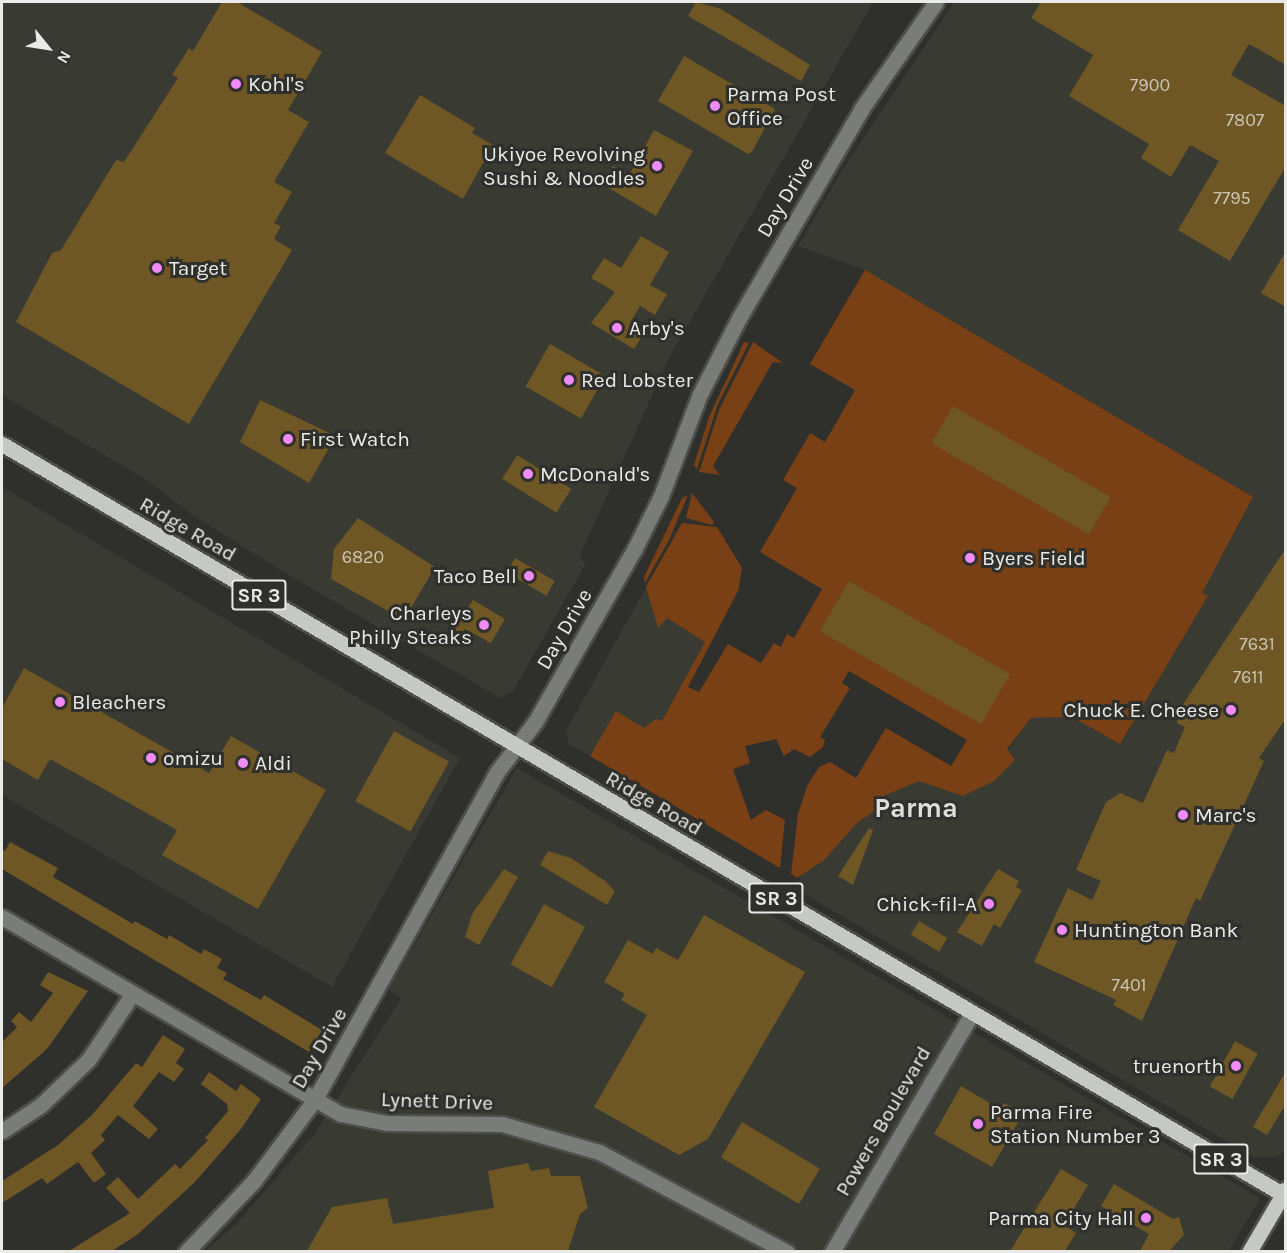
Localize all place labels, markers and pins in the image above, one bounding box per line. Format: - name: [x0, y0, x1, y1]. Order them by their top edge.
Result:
- place label: Kohl's: [248, 71, 305, 97]
- marker: Kohl's: [229, 77, 243, 91]
- place label: Parma Post Office: [727, 81, 836, 131]
- marker: Parma Post Office: [708, 99, 722, 113]
- place label: Ukiyoe Revolving Sushi & Noodles: [483, 141, 645, 191]
- marker: Ukiyoe Revolving Sushi & Noodles: [650, 159, 664, 173]
- place label: Target: [169, 255, 227, 281]
- marker: Target: [150, 261, 164, 275]
- place label: Arby's: [629, 315, 685, 341]
- marker: Arby's: [610, 321, 624, 335]
- place label: Red Lobster: [581, 367, 693, 393]
- marker: Red Lobster: [562, 373, 576, 387]
- place label: First Watch: [300, 426, 410, 452]
- marker: First Watch: [281, 432, 295, 446]
- place label: McDonald's: [540, 461, 650, 487]
- marker: McDonald's: [521, 467, 535, 481]
- place label: Byers Field: [982, 545, 1086, 571]
- marker: Byers Field: [963, 551, 977, 565]
- place label: Taco Bell: [434, 563, 517, 589]
- marker: Taco Bell: [522, 569, 536, 583]
- place label: Charleys Philly Steaks: [349, 600, 472, 650]
- marker: Charleys Philly Steaks: [477, 618, 491, 632]
- place label: Bleachers: [72, 689, 166, 715]
- marker: Bleachers: [53, 695, 67, 709]
- place label: Chuck E. Cheese: [1064, 697, 1219, 723]
- marker: Chuck E. Cheese: [1224, 703, 1238, 717]
- place label: omizu: [163, 745, 223, 771]
- place label: Aldi: [255, 750, 292, 776]
- marker: omizu: [144, 751, 158, 765]
- marker: Aldi: [236, 756, 250, 770]
- place label: Marc's: [1195, 802, 1257, 828]
- marker: Marc's: [1176, 808, 1190, 822]
- place label: Chick-fil-A: [877, 891, 977, 917]
- marker: Chick-fil-A: [982, 897, 996, 911]
- place label: Huntington Bank: [1074, 917, 1238, 943]
- marker: Huntington Bank: [1055, 923, 1069, 937]
- place label: truenorth: [1133, 1053, 1224, 1079]
- marker: truenorth: [1229, 1059, 1243, 1073]
- place label: Parma Fire Station Number 3: [990, 1099, 1160, 1149]
- marker: Parma Fire Station Number 3: [971, 1117, 985, 1131]
- place label: Parma City Hall: [988, 1205, 1134, 1231]
- marker: Parma City Hall: [1139, 1211, 1153, 1225]

